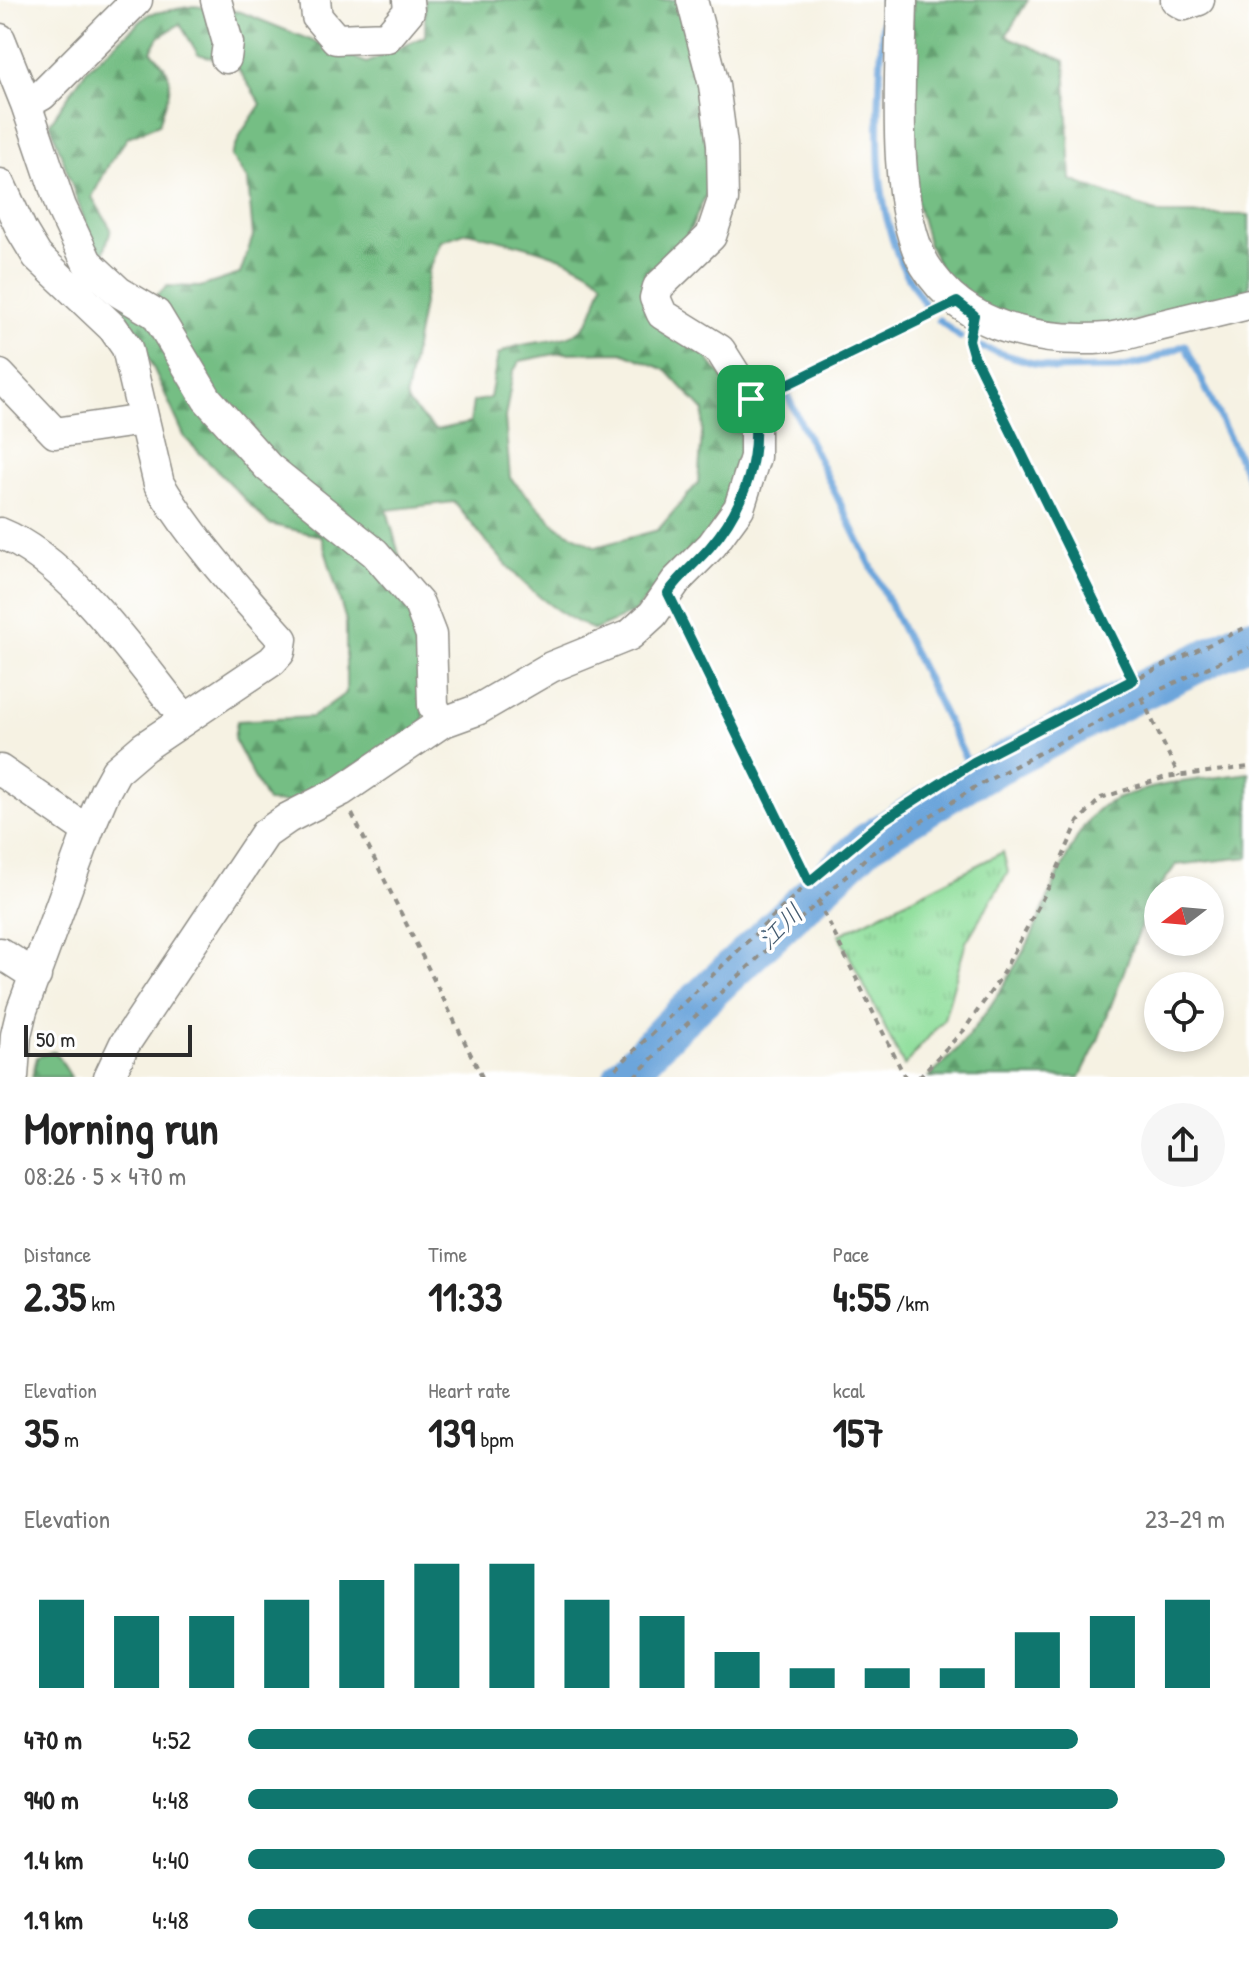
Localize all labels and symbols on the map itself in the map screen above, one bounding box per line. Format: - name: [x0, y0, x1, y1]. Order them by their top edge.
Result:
- pin: [717, 365, 785, 433]
- north arrow: [1144, 876, 1224, 956]
- water label: 江川: [749, 895, 811, 957]
- scale bar: [24, 1021, 192, 1057]

